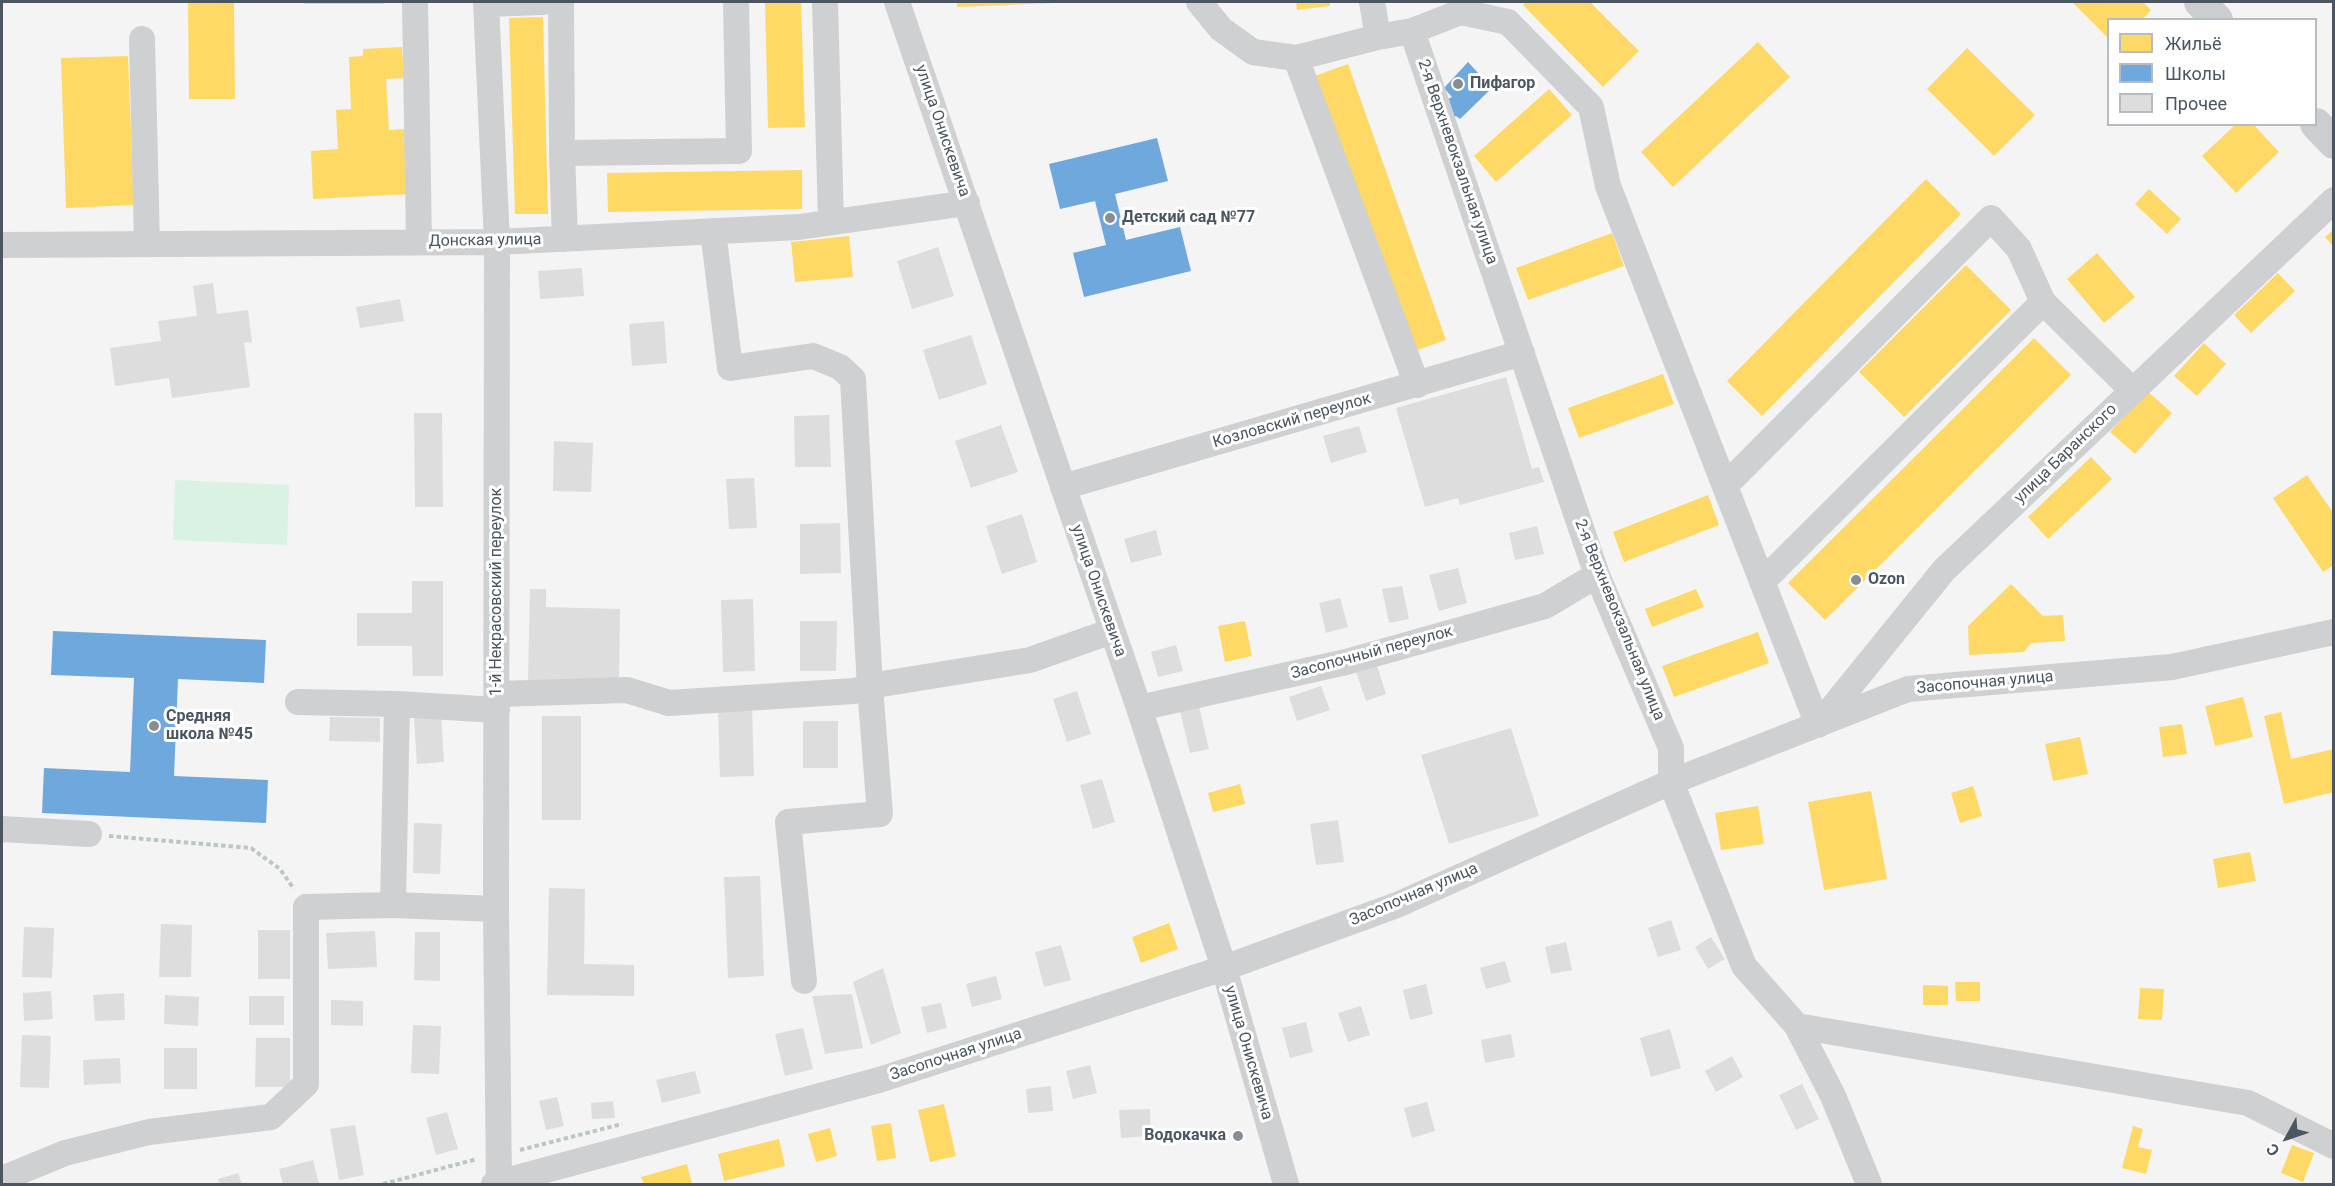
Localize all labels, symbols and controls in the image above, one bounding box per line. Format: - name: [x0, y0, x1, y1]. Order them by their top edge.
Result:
- legend: [2107, 18, 2317, 126]
- text: Жильё: [2165, 33, 2221, 54]
- street label: 2-я Верхневокзальная улица: [1413, 57, 1501, 267]
- street label: улица Онискевича: [910, 62, 974, 200]
- text: Школы: [2165, 63, 2226, 84]
- place label: Пифагор: [1470, 74, 1535, 94]
- marker: Пифагор: [1451, 77, 1465, 91]
- text: Прочее: [2165, 93, 2227, 114]
- place label: Детский сад №77: [1122, 208, 1255, 228]
- marker: Детский сад №77: [1103, 211, 1117, 225]
- street label: Донская улица: [428, 230, 542, 252]
- street label: Козловский переулок: [1211, 389, 1373, 453]
- street label: улица Баранского: [2011, 400, 2121, 508]
- street label: 1-й Некрасовский переулок: [487, 488, 507, 696]
- street label: 2-я Верхневокзальная улица: [1570, 517, 1668, 723]
- street label: улица Онискевича: [1066, 522, 1130, 660]
- place label: Ozon: [1868, 570, 1905, 590]
- marker: Ozon: [1849, 573, 1863, 587]
- street label: Засопочный переулок: [1289, 622, 1455, 684]
- street label: Засопочная улица: [1916, 667, 2054, 699]
- place label: Средняя школа №45: [166, 707, 253, 745]
- marker: Средняя школа №45: [147, 719, 161, 733]
- street label: Засопочная улица: [1347, 859, 1481, 931]
- street label: улица Онискевича: [1220, 984, 1276, 1122]
- street label: Засопочная улица: [888, 1025, 1024, 1085]
- north arrow: [2257, 1108, 2317, 1168]
- place label: Водокачка: [1144, 1126, 1226, 1146]
- marker: Водокачка: [1231, 1129, 1245, 1143]
- text: С: [2262, 1140, 2283, 1160]

